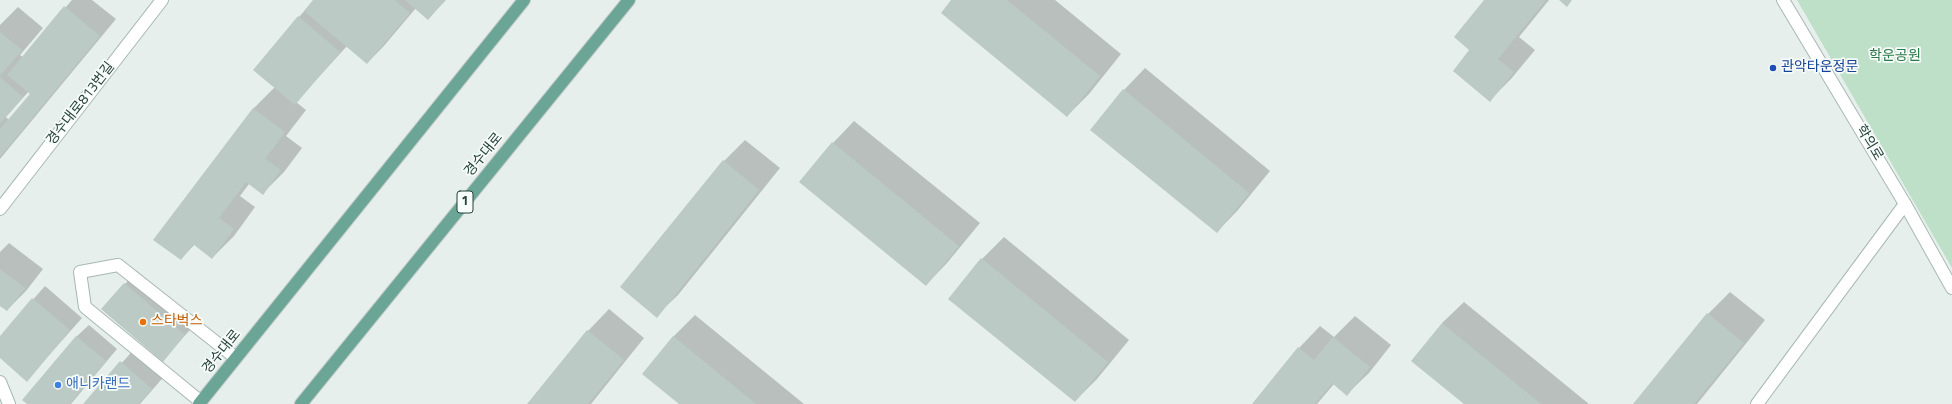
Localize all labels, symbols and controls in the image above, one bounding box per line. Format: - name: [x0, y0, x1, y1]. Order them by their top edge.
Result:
- park label: 학운공원: [1869, 49, 1921, 65]
- street label: 경수대로813번길: [43, 59, 119, 149]
- place label: 관악타운정문: [1781, 60, 1858, 76]
- marker: 관악타운정문: [1768, 63, 1778, 73]
- street label: 학의로: [1852, 122, 1886, 164]
- street label: 경수대로: [461, 130, 507, 180]
- road number: 1: [457, 191, 473, 213]
- place label: 스타벅스: [151, 314, 203, 330]
- marker: 스타벅스: [138, 317, 148, 327]
- street label: 경수대로: [199, 327, 245, 377]
- place label: 애니카랜드: [66, 377, 130, 393]
- marker: 애니카랜드: [53, 380, 63, 390]

